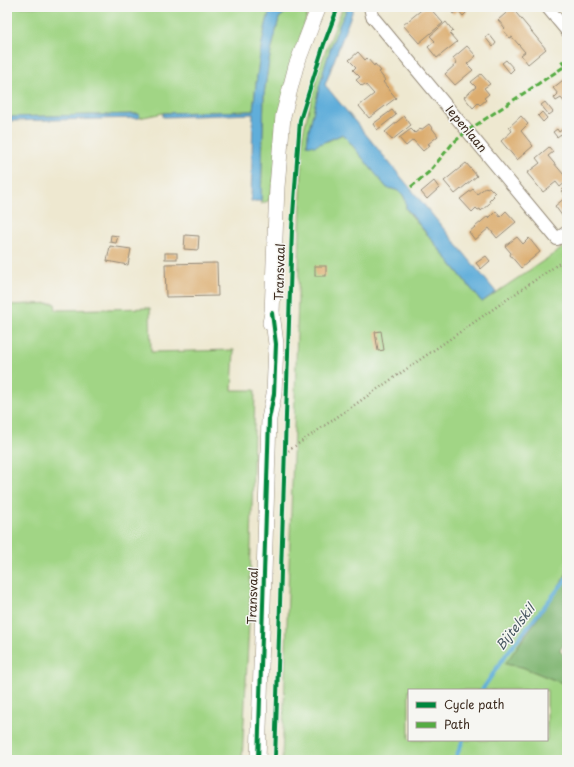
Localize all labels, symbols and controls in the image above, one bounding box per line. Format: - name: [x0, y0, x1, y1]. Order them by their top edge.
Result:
- street label: Iepenlaan: [442, 101, 492, 156]
- street label: Transvaal: [269, 243, 289, 301]
- street label: Transvaal: [242, 567, 262, 625]
- water label: Bijtelskil: [491, 598, 540, 654]
- legend: [408, 689, 548, 741]
- text: Cycle path: [444, 695, 505, 713]
- text: Path: [444, 715, 470, 733]

